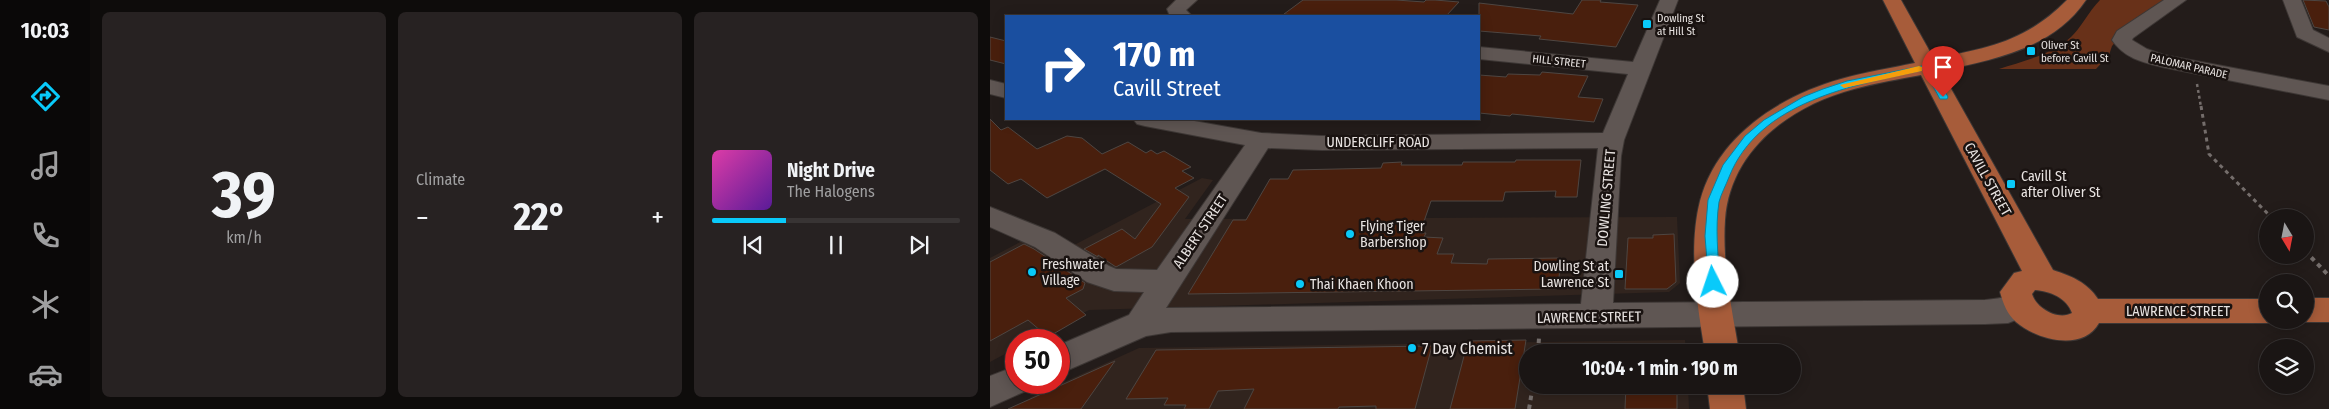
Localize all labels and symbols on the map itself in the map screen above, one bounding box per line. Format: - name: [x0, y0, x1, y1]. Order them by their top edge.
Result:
- place label: Dowling St at Hill St: [1657, 12, 1705, 38]
- marker: Dowling St at Hill St: [1641, 18, 1653, 30]
- place label: Oliver St before Cavill St: [2041, 39, 2109, 65]
- marker: Oliver St before Cavill St: [2025, 45, 2037, 57]
- pin: [1922, 46, 1964, 97]
- street label: PALOMAR PARADE: [2149, 51, 2229, 82]
- street label: HILL STREET: [1532, 52, 1587, 71]
- street label: UNDERCLIFF ROAD: [1326, 134, 1430, 151]
- street label: CAVILL STREET: [1960, 140, 2015, 219]
- street label: DOWLING STREET: [1594, 148, 1619, 247]
- place label: Cavill St after Oliver St: [2021, 168, 2101, 201]
- marker: Cavill St after Oliver St: [2005, 178, 2017, 190]
- street label: ALBERT STREET: [1170, 191, 1232, 271]
- north arrow: [2259, 209, 2314, 264]
- place label: Flying Tiger Barbershop: [1360, 218, 1427, 251]
- marker: Flying Tiger Barbershop: [1344, 228, 1356, 240]
- position arrow: [1686, 255, 1738, 307]
- place label: Freshwater Village: [1042, 256, 1105, 289]
- place label: Dowling St at Lawrence St: [1534, 258, 1609, 291]
- marker: Freshwater Village: [1026, 266, 1038, 278]
- marker: Dowling St at Lawrence St: [1613, 268, 1625, 280]
- place label: Thai Khaen Khoon: [1310, 276, 1414, 293]
- marker: Thai Khaen Khoon: [1294, 278, 1306, 290]
- street label: LAWRENCE STREET: [2126, 303, 2231, 320]
- street label: LAWRENCE STREET: [1537, 308, 1642, 327]
- speed limit sign: 50: [1005, 329, 1070, 394]
- place label: 7 Day Chemist: [1422, 339, 1513, 358]
- marker: 7 Day Chemist: [1406, 342, 1418, 354]

